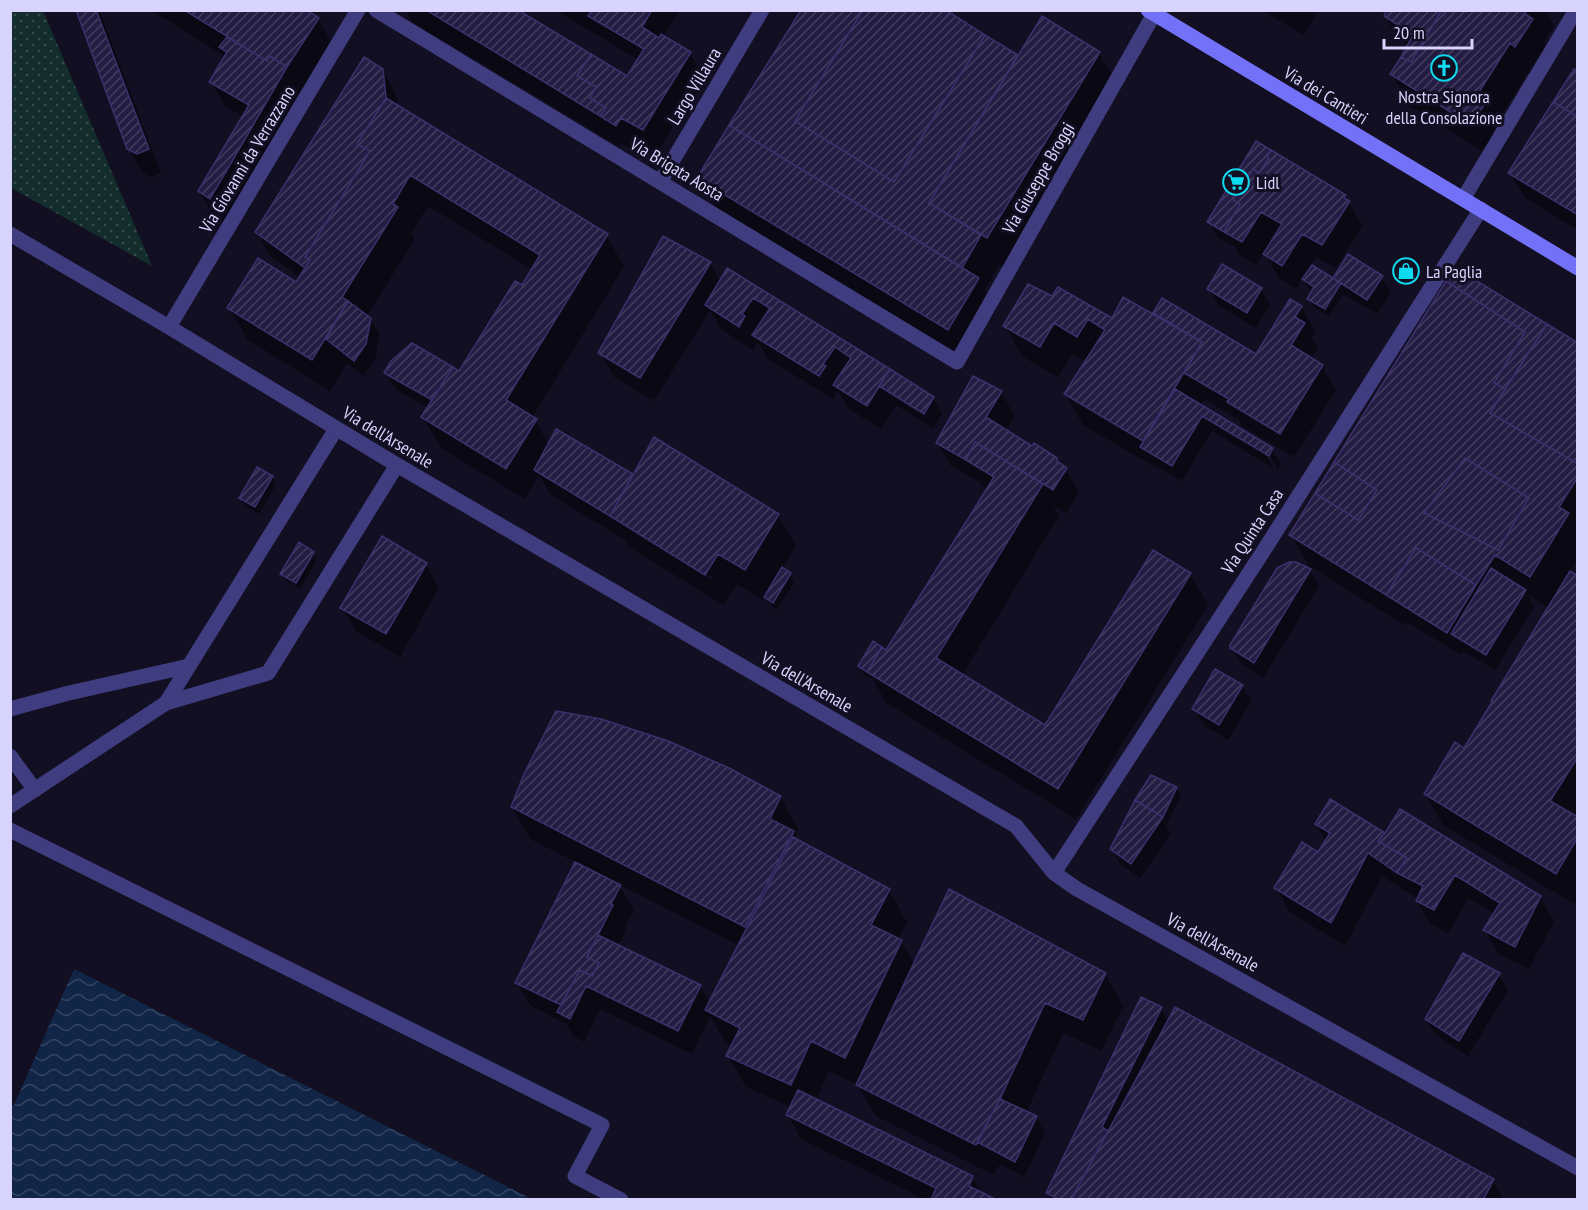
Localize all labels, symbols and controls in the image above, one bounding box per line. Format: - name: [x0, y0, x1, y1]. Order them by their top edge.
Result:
- scale bar: [1384, 12, 1472, 50]
- text: 20 m: [1393, 21, 1425, 44]
- street label: Largo Villaura: [662, 43, 726, 129]
- church icon: Nostra Signora della Consolazione: [1429, 53, 1459, 83]
- street label: Via dei Cantieri: [1279, 60, 1372, 129]
- street label: Via Giovanni da Verrazzano: [193, 81, 300, 238]
- place label: Nostra Signora della Consolazione: [1386, 85, 1502, 129]
- street label: Via Giuseppe Broggi: [996, 118, 1079, 239]
- street label: Via Brigata Aosta: [625, 131, 728, 206]
- supermarket icon: Lidl: [1221, 167, 1251, 197]
- place label: Lidl: [1256, 171, 1280, 194]
- shop icon: La Paglia: [1391, 256, 1421, 286]
- place label: La Paglia: [1426, 260, 1482, 283]
- street label: Via dell'Arsenale: [337, 400, 438, 473]
- street label: Via Quinta Casa: [1215, 484, 1288, 579]
- street label: Via dell'Arsenale: [756, 646, 857, 717]
- street label: Via dell'Arsenale: [1162, 907, 1263, 977]

